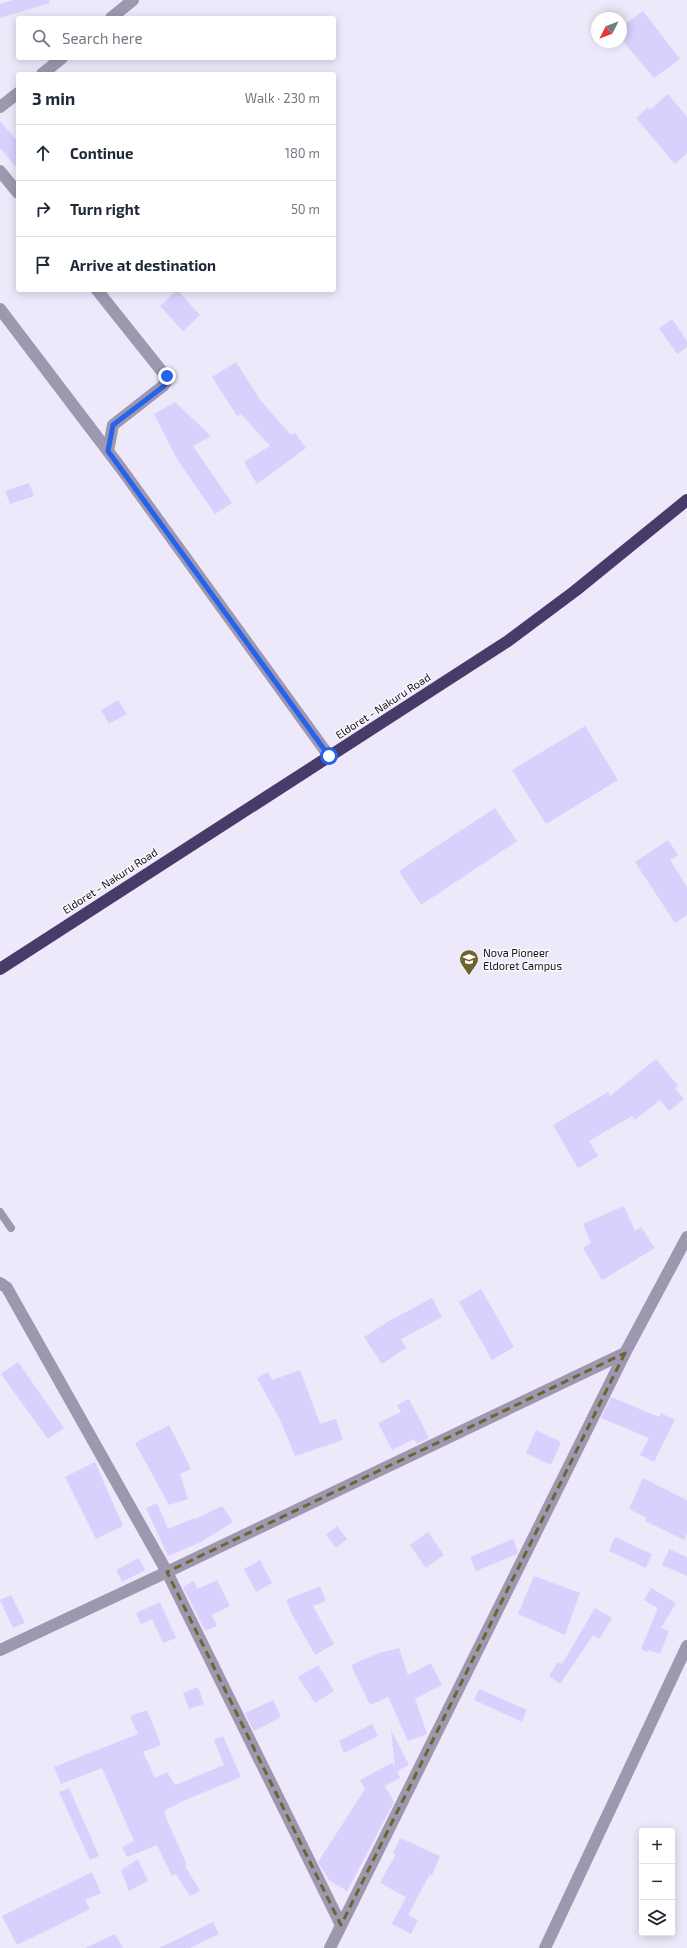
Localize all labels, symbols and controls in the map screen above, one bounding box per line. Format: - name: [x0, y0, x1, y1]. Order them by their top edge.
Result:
- north arrow: [591, 12, 627, 48]
- search box: [16, 16, 336, 60]
- icon: search: [30, 27, 52, 49]
- text: Search here: [62, 29, 143, 47]
- text: 3 min: [32, 88, 75, 108]
- text: Walk · 230 m: [245, 90, 320, 106]
- icon: ahead: [32, 142, 54, 164]
- text: Continue: [70, 144, 133, 162]
- text: 180 m: [285, 145, 320, 161]
- icon: right: [32, 198, 54, 220]
- text: Turn right: [70, 200, 140, 218]
- text: 50 m: [291, 201, 320, 217]
- icon: arrive: [32, 254, 54, 276]
- text: Arrive at destination: [70, 256, 216, 274]
- route end: [158, 367, 176, 385]
- street label: Eldoret - Nakuru Road: [333, 670, 433, 741]
- route start: [320, 747, 338, 765]
- street label: Eldoret - Nakuru Road: [60, 845, 160, 916]
- place label: Nova Pioneer Eldoret Campus: [483, 946, 562, 972]
- school or university icon: Nova Pioneer Eldoret Campus: [458, 948, 480, 976]
- map controls: [639, 1828, 675, 1936]
- button: +: [639, 1828, 675, 1864]
- button: −: [639, 1864, 675, 1900]
- button: layers: [639, 1900, 675, 1936]

